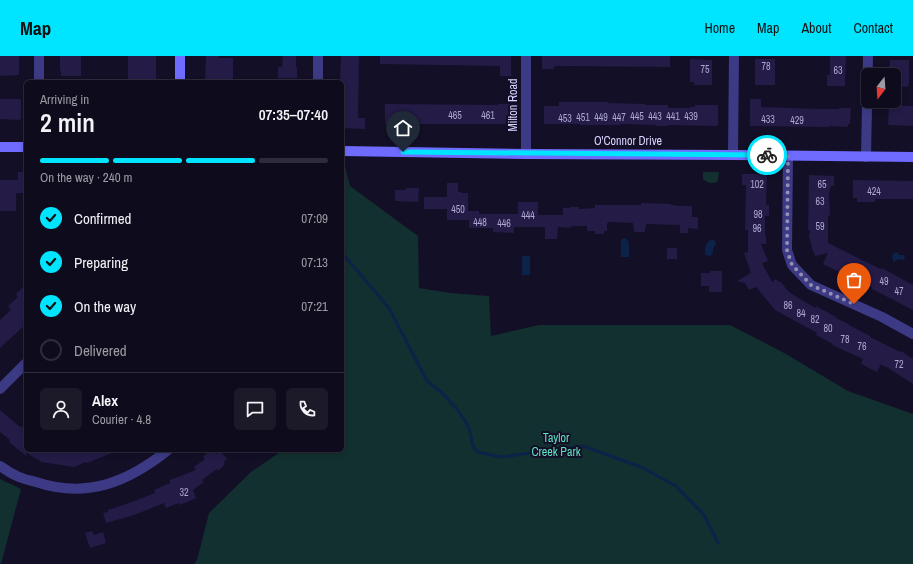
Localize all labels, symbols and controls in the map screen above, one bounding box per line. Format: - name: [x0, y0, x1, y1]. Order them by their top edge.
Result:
- text: Map: [20, 15, 51, 41]
- text: Home: [704, 19, 735, 37]
- text: Map: [757, 19, 779, 37]
- text: About: [801, 19, 831, 37]
- text: Contact: [853, 19, 893, 37]
- house number: 78: [761, 60, 771, 73]
- house number: 75: [700, 63, 710, 76]
- house number: 63: [833, 64, 843, 77]
- north arrow: [861, 68, 901, 108]
- map controls: [861, 68, 901, 108]
- street label: Milton Road: [505, 78, 521, 132]
- text: Arriving in: [40, 91, 89, 108]
- text: 07:35–07:40: [259, 104, 328, 125]
- text: 2 min: [40, 105, 95, 140]
- house number: 465: [448, 109, 462, 122]
- house number: 461: [481, 109, 495, 122]
- house number: 445: [630, 110, 644, 123]
- house number: 443: [648, 110, 662, 123]
- house number: 441: [666, 110, 680, 123]
- house number: 439: [684, 110, 698, 123]
- pin: [386, 111, 420, 152]
- house number: 451: [576, 111, 590, 124]
- house number: 449: [594, 111, 608, 124]
- house number: 447: [612, 111, 626, 124]
- house number: 453: [558, 112, 572, 125]
- house number: 433: [761, 113, 775, 126]
- house number: 429: [790, 114, 804, 127]
- icon: home: [392, 117, 414, 139]
- street label: O'Connor Drive: [594, 133, 662, 149]
- courier: [747, 135, 787, 175]
- icon: bike: [756, 144, 778, 166]
- text: On the way · 240 m: [40, 169, 132, 186]
- house number: 102: [750, 178, 764, 191]
- house number: 65: [817, 178, 827, 191]
- house number: 424: [867, 185, 881, 198]
- house number: 63: [815, 195, 825, 208]
- house number: 450: [451, 203, 465, 216]
- icon: check: [40, 207, 62, 229]
- text: Confirmed: [74, 208, 131, 229]
- house number: 98: [753, 208, 763, 221]
- house number: 444: [521, 209, 535, 222]
- text: 07:09: [301, 210, 328, 227]
- house number: 448: [473, 216, 487, 229]
- house number: 446: [497, 217, 511, 230]
- house number: 59: [815, 220, 825, 233]
- house number: 96: [752, 222, 762, 235]
- icon: check: [40, 251, 62, 273]
- text: Preparing: [74, 252, 128, 273]
- text: 07:13: [301, 254, 328, 271]
- pin: [837, 263, 871, 304]
- icon: bag: [843, 269, 865, 291]
- house number: 49: [879, 275, 889, 288]
- house number: 47: [894, 285, 904, 298]
- icon: check: [40, 295, 62, 317]
- text: On the way: [74, 296, 136, 317]
- text: 07:21: [301, 298, 328, 315]
- house number: 86: [783, 299, 793, 312]
- house number: 84: [796, 307, 806, 320]
- house number: 82: [810, 313, 820, 326]
- house number: 80: [823, 322, 833, 335]
- house number: 78: [840, 333, 850, 346]
- text: Delivered: [74, 340, 127, 361]
- house number: 76: [857, 340, 867, 353]
- house number: 72: [894, 358, 904, 371]
- button: person: [40, 388, 82, 430]
- button: chat: [234, 388, 276, 430]
- button: phone: [286, 388, 328, 430]
- text: Alex: [92, 390, 118, 411]
- text: Courier · 4.8: [92, 411, 151, 428]
- park label: Taylor Creek Park: [531, 430, 581, 460]
- house number: 32: [179, 486, 189, 499]

